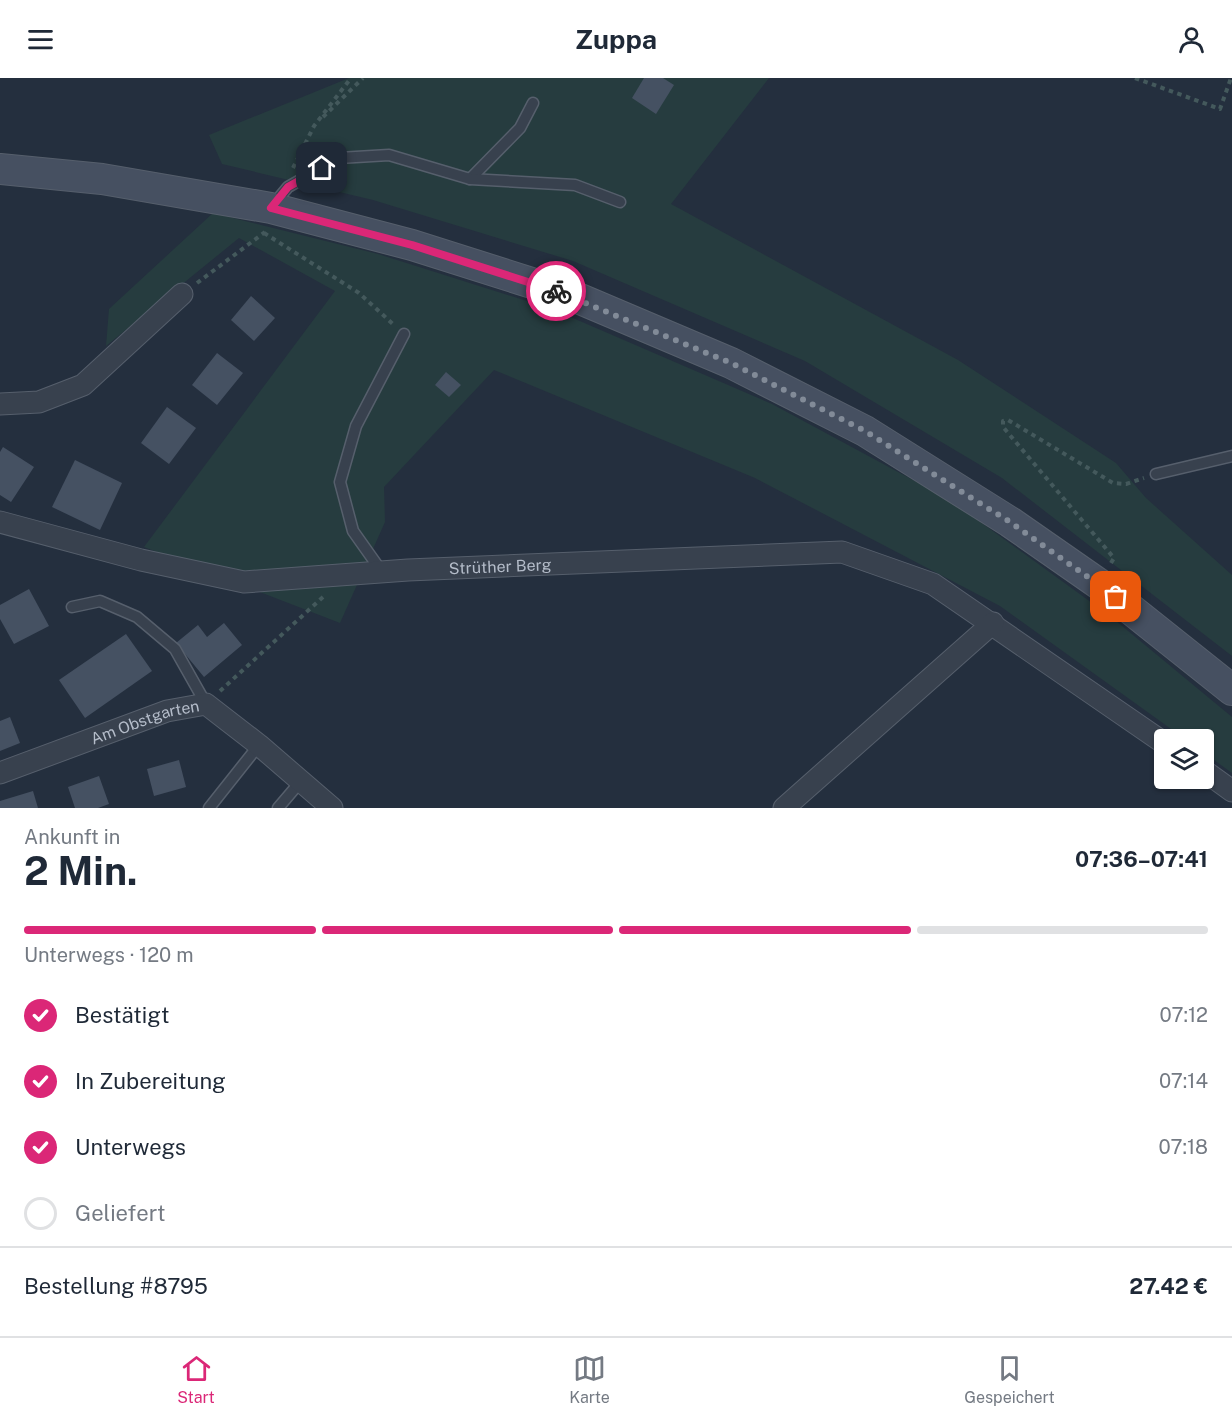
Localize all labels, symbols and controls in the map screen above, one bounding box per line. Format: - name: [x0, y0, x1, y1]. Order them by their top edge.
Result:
- icon: menu: [24, 23, 57, 56]
- text: Zuppa: [575, 23, 657, 55]
- icon: person: [1175, 23, 1208, 56]
- pin: [296, 142, 347, 193]
- icon: home: [305, 151, 338, 184]
- courier: [526, 261, 586, 321]
- icon: bike: [540, 275, 573, 308]
- street label: Strüther Berg: [448, 555, 552, 578]
- pin: [1090, 571, 1141, 622]
- icon: bag: [1099, 580, 1132, 613]
- street label: Am Obstgarten: [88, 696, 201, 749]
- map controls: [1154, 729, 1214, 789]
- button: layers: [1154, 729, 1214, 789]
- text: Ankunft in: [24, 825, 120, 849]
- text: 07:36–07:41: [1075, 846, 1208, 872]
- text: 2 Min.: [24, 848, 138, 894]
- text: Unterwegs · 120 m: [24, 943, 193, 967]
- icon: check: [24, 999, 57, 1032]
- text: Bestätigt: [75, 1002, 170, 1028]
- text: 07:12: [1160, 1003, 1208, 1027]
- icon: check: [24, 1065, 57, 1098]
- text: In Zubereitung: [75, 1068, 226, 1094]
- text: 07:14: [1159, 1069, 1208, 1093]
- icon: check: [24, 1131, 57, 1164]
- text: Unterwegs: [75, 1134, 186, 1160]
- text: 07:18: [1159, 1135, 1208, 1159]
- text: Geliefert: [75, 1200, 165, 1226]
- text: Bestellung #8795: [24, 1273, 208, 1299]
- text: 27.42 €: [1129, 1273, 1208, 1299]
- tab: Start: [177, 1352, 215, 1407]
- tab: Karte: [569, 1352, 610, 1407]
- tab: Gespeichert: [964, 1352, 1055, 1407]

